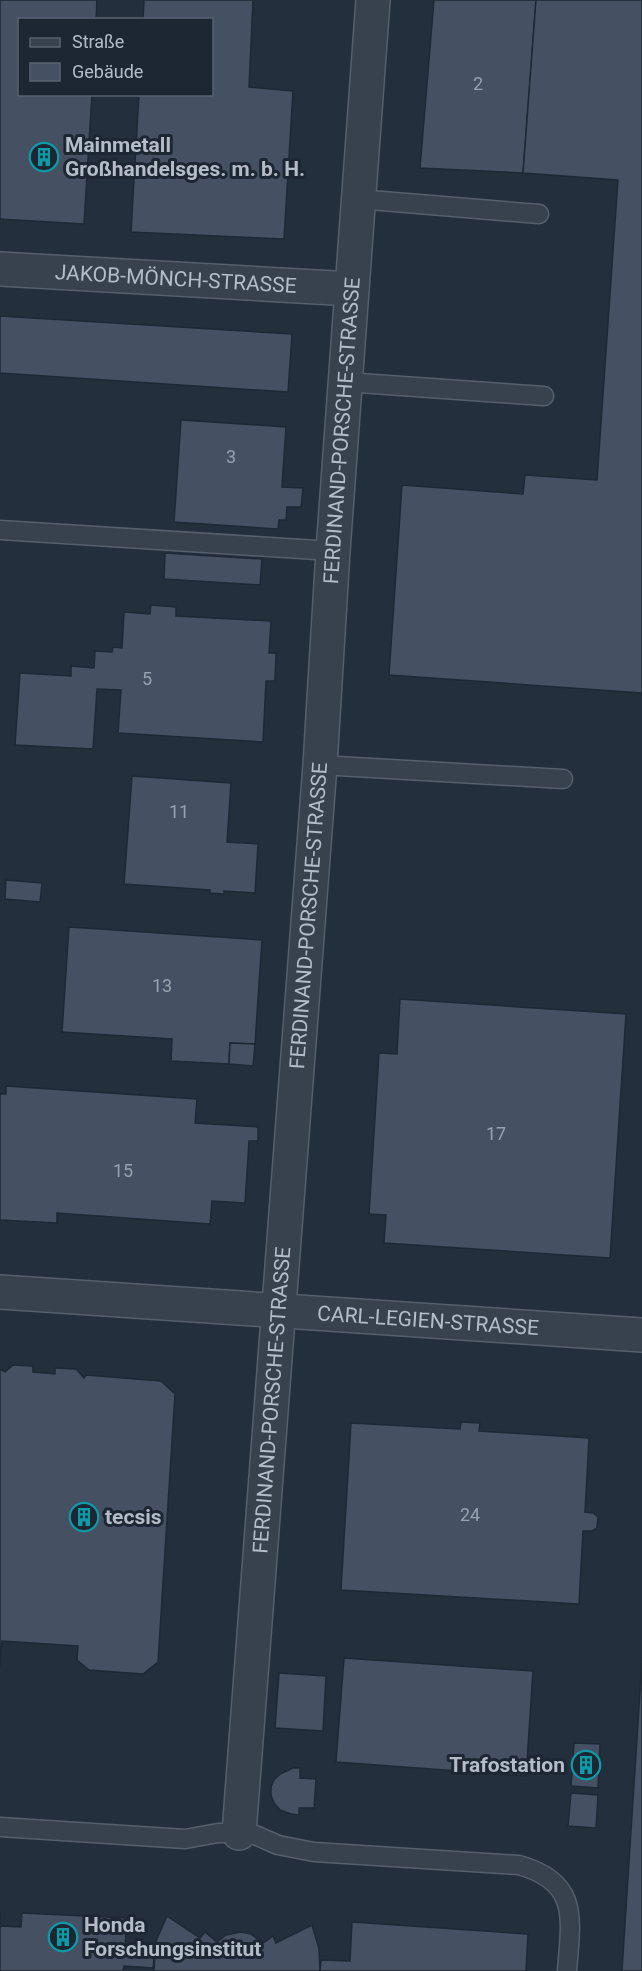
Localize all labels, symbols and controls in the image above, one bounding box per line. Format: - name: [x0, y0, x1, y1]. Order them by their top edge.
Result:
- legend: [18, 18, 213, 96]
- text: Straße: [72, 31, 124, 52]
- text: Gebäude: [72, 61, 143, 82]
- house number: 2: [473, 73, 483, 94]
- place label: Mainmetall Großhandelsges. m. b. H.: [65, 133, 305, 181]
- building icon: Mainmetall Großhandelsges. m. b. H.: [28, 141, 60, 173]
- street label: JAKOB-MÖNCH-STRASSE: [54, 260, 297, 298]
- street label: FERDINAND-PORSCHE-STRASSE: [319, 276, 365, 585]
- house number: 3: [226, 446, 236, 467]
- house number: 5: [142, 668, 152, 689]
- street label: FERDINAND-PORSCHE-STRASSE: [285, 761, 332, 1070]
- house number: 11: [169, 801, 189, 822]
- house number: 13: [152, 975, 172, 996]
- house number: 17: [486, 1123, 506, 1144]
- house number: 15: [113, 1160, 133, 1181]
- street label: FERDINAND-PORSCHE-STRASSE: [248, 1246, 295, 1554]
- street label: CARL-LEGIEN-STRASSE: [316, 1301, 540, 1340]
- building icon: tecsis: [68, 1501, 100, 1533]
- house number: 24: [460, 1504, 480, 1525]
- place label: tecsis: [105, 1505, 162, 1529]
- building icon: Trafostation: [570, 1749, 602, 1781]
- place label: Trafostation: [449, 1753, 565, 1777]
- place label: Honda Forschungsinstitut: [84, 1913, 261, 1961]
- building icon: Honda Forschungsinstitut: [47, 1921, 79, 1953]

